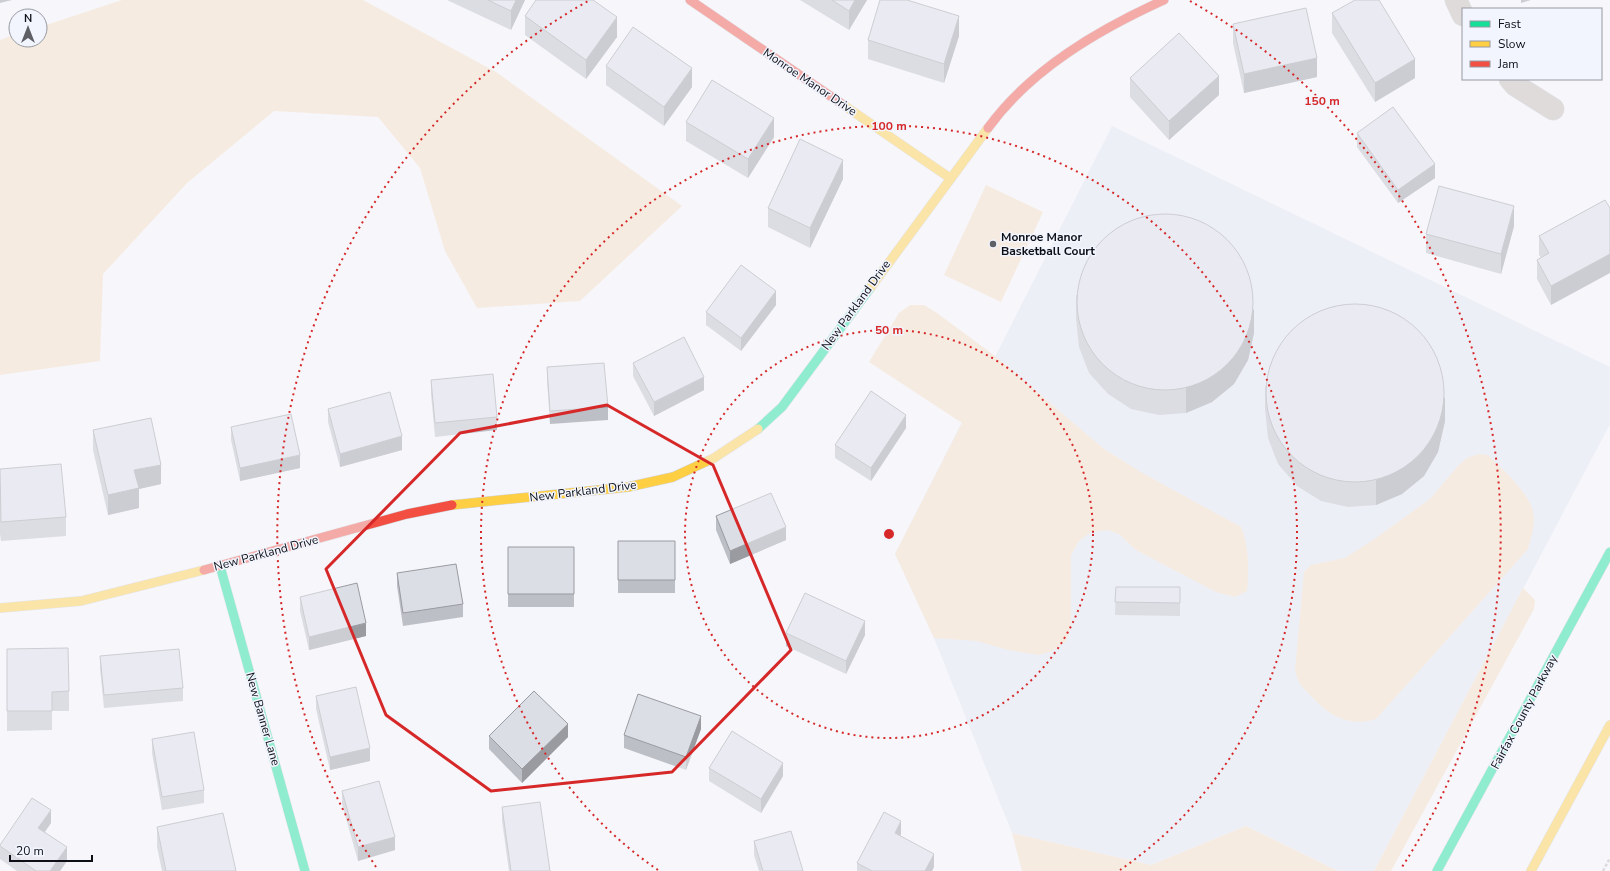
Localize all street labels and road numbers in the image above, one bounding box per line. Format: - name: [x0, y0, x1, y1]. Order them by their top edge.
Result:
- street label: Monroe Manor Drive: [760, 45, 860, 119]
- street label: New Parkland Drive: [818, 257, 894, 353]
- street label: New Parkland Drive: [529, 477, 637, 505]
- street label: New Parkland Drive: [212, 531, 320, 575]
- street label: Fairfax County Parkway: [1487, 651, 1561, 772]
- street label: New Banner Lane: [242, 671, 284, 767]

